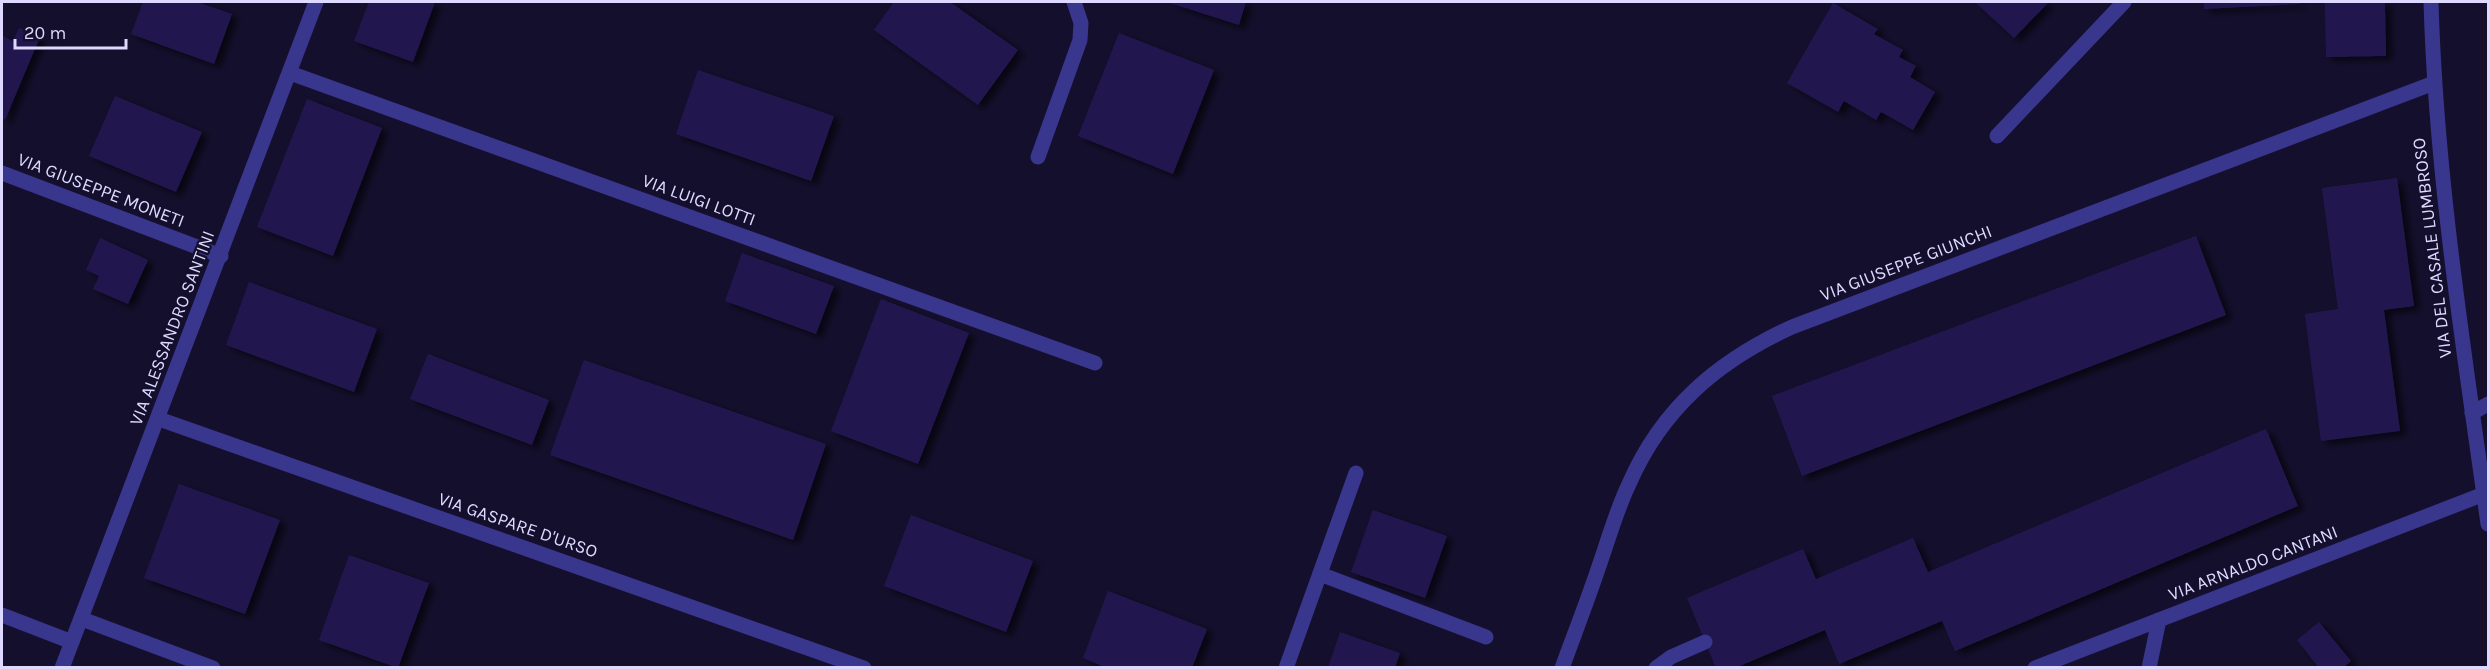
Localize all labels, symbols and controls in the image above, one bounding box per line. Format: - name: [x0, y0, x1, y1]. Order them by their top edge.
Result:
- scale bar: [15, 12, 126, 50]
- text: 20 m: [24, 22, 66, 44]
- street label: VIA DEL CASALE LUMBROSO: [2408, 137, 2456, 359]
- street label: VIA GIUSEPPE MONETI: [15, 148, 187, 232]
- street label: VIA LUIGI LOTTI: [639, 169, 759, 231]
- street label: VIA GIUSEPPE GIUNCHI: [1817, 220, 1995, 306]
- street label: VIA ALESSANDRO SANTINI: [125, 228, 219, 428]
- street label: VIA GASPARE D'URSO: [435, 487, 601, 563]
- street label: VIA ARNALDO CANTANI: [2165, 521, 2341, 605]

